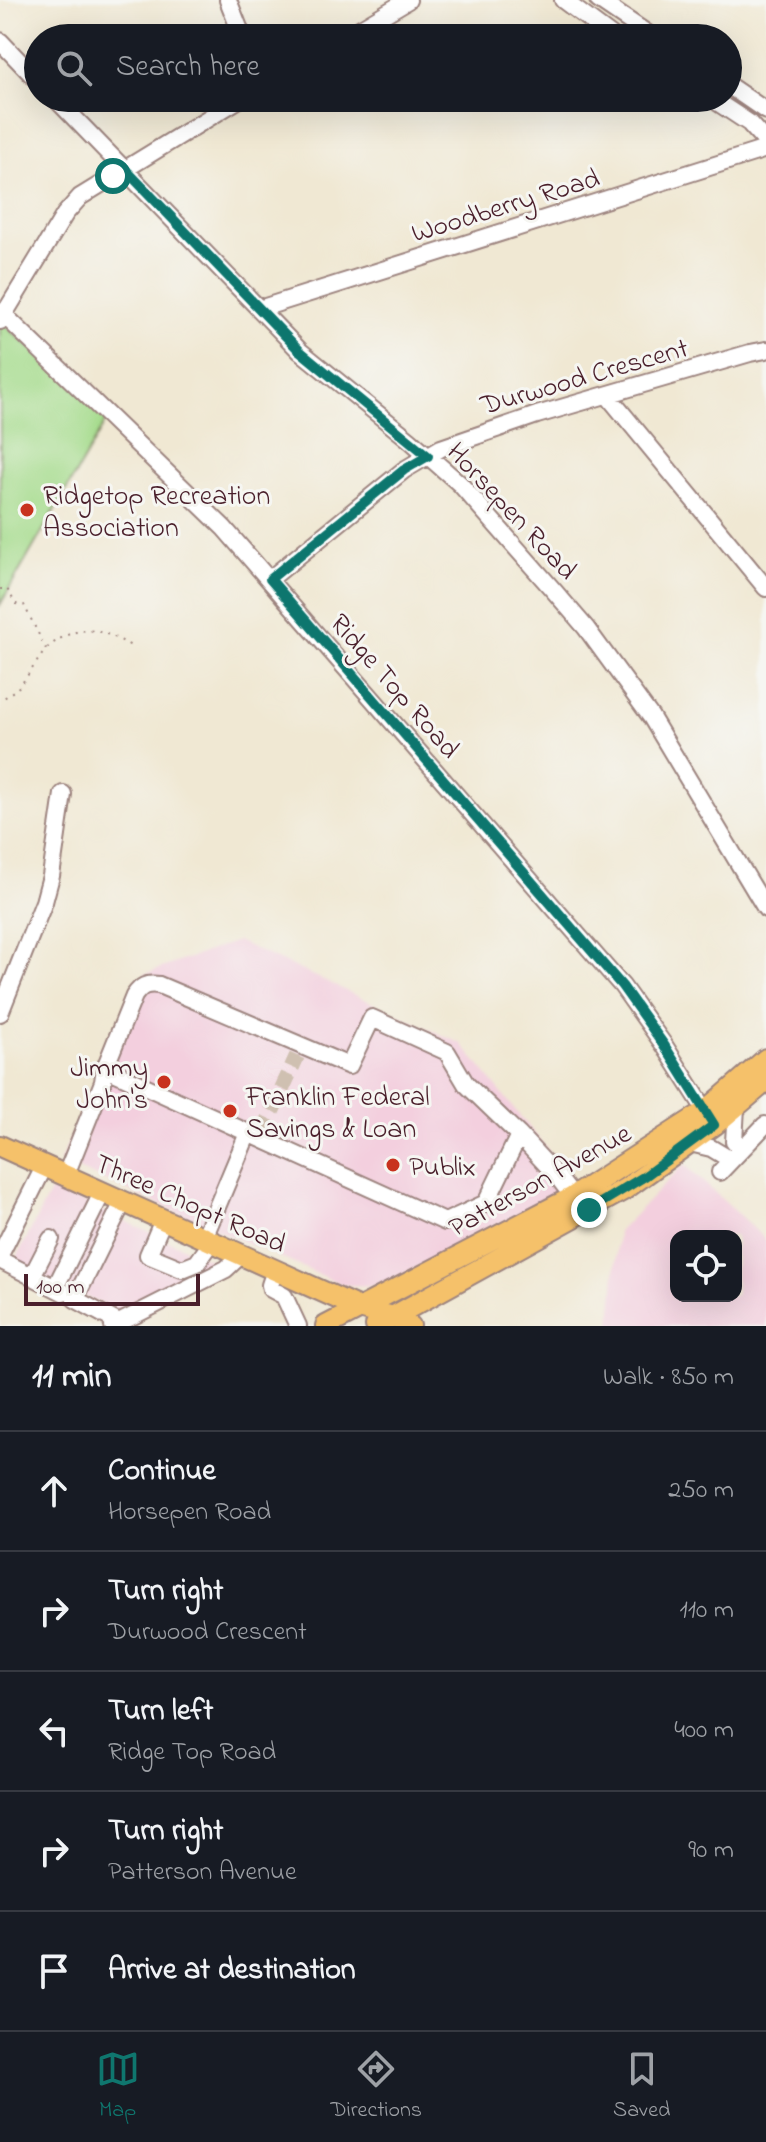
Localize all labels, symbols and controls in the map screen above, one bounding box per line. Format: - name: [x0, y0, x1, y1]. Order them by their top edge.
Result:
- search box: [24, 24, 742, 112]
- icon: search: [52, 46, 96, 90]
- text: Search here: [116, 46, 260, 90]
- route start: [95, 158, 131, 194]
- street label: Woodberry Road: [407, 159, 605, 255]
- street label: Durwood Crescent: [475, 329, 694, 428]
- street label: Horsepen Road: [436, 434, 586, 591]
- place label: Ridgetop Recreation Association: [43, 477, 270, 550]
- marker: Ridgetop Recreation Association: [18, 501, 36, 519]
- street label: Ridge Top Road: [319, 606, 468, 769]
- place label: Jimmy John's: [70, 1049, 148, 1122]
- marker: Jimmy John's: [155, 1073, 173, 1091]
- place label: Franklin Federal Savings & Loan: [245, 1078, 430, 1151]
- marker: Franklin Federal Savings & Loan: [221, 1102, 239, 1120]
- street label: Patterson Avenue: [442, 1115, 640, 1249]
- street label: Three Chopt Road: [87, 1145, 292, 1266]
- place label: Publix: [409, 1148, 476, 1189]
- marker: Publix: [384, 1156, 402, 1174]
- route end: [571, 1192, 607, 1228]
- map controls: [670, 1230, 742, 1302]
- button: locate: [670, 1230, 742, 1302]
- scale bar: [24, 1270, 200, 1306]
- text: 100 m: [36, 1272, 85, 1304]
- text: 11 min: [32, 1353, 111, 1403]
- text: Walk · 850 m: [603, 1359, 734, 1397]
- text: Continue: [108, 1450, 216, 1494]
- icon: ahead: [32, 1469, 76, 1513]
- text: 250 m: [668, 1472, 734, 1510]
- text: Horsepen Road: [108, 1494, 271, 1532]
- text: Turn right: [108, 1570, 223, 1614]
- icon: right: [32, 1589, 76, 1633]
- text: 110 m: [680, 1592, 734, 1630]
- text: Durwood Crescent: [108, 1614, 307, 1652]
- text: Turn left: [108, 1690, 213, 1734]
- icon: left: [32, 1709, 76, 1753]
- text: 400 m: [674, 1712, 734, 1750]
- text: Ridge Top Road: [108, 1734, 276, 1772]
- text: Turn right: [108, 1810, 223, 1854]
- icon: right: [32, 1829, 76, 1873]
- text: 90 m: [688, 1832, 734, 1870]
- text: Patterson Avenue: [108, 1854, 297, 1892]
- icon: arrive: [32, 1949, 76, 1993]
- text: Arrive at destination: [108, 1949, 356, 1993]
- tab: Map: [96, 2047, 140, 2127]
- tab: Directions: [331, 2047, 422, 2127]
- tab: Saved: [613, 2047, 670, 2127]

